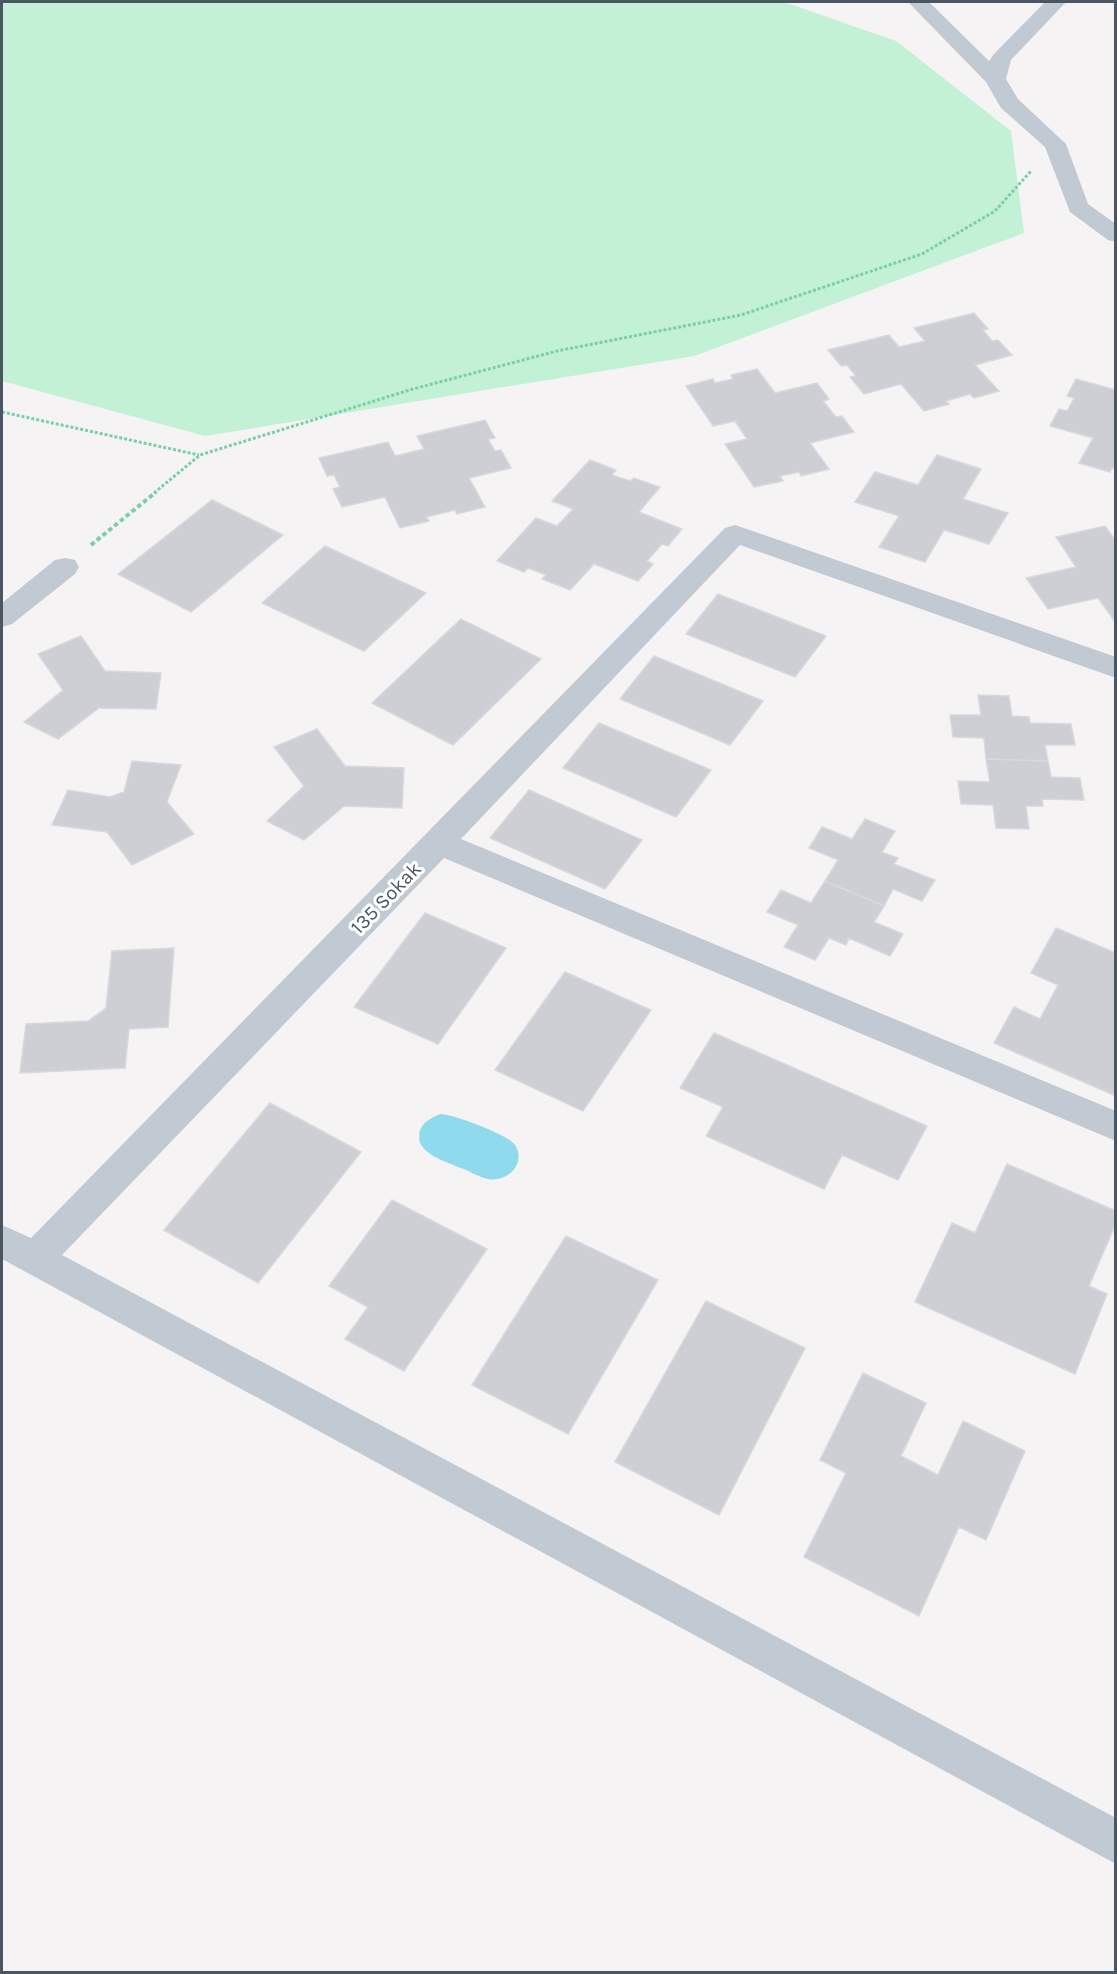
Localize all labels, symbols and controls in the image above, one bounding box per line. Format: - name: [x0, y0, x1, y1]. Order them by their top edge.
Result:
- street label: 135 Sokak: [346, 857, 426, 939]

